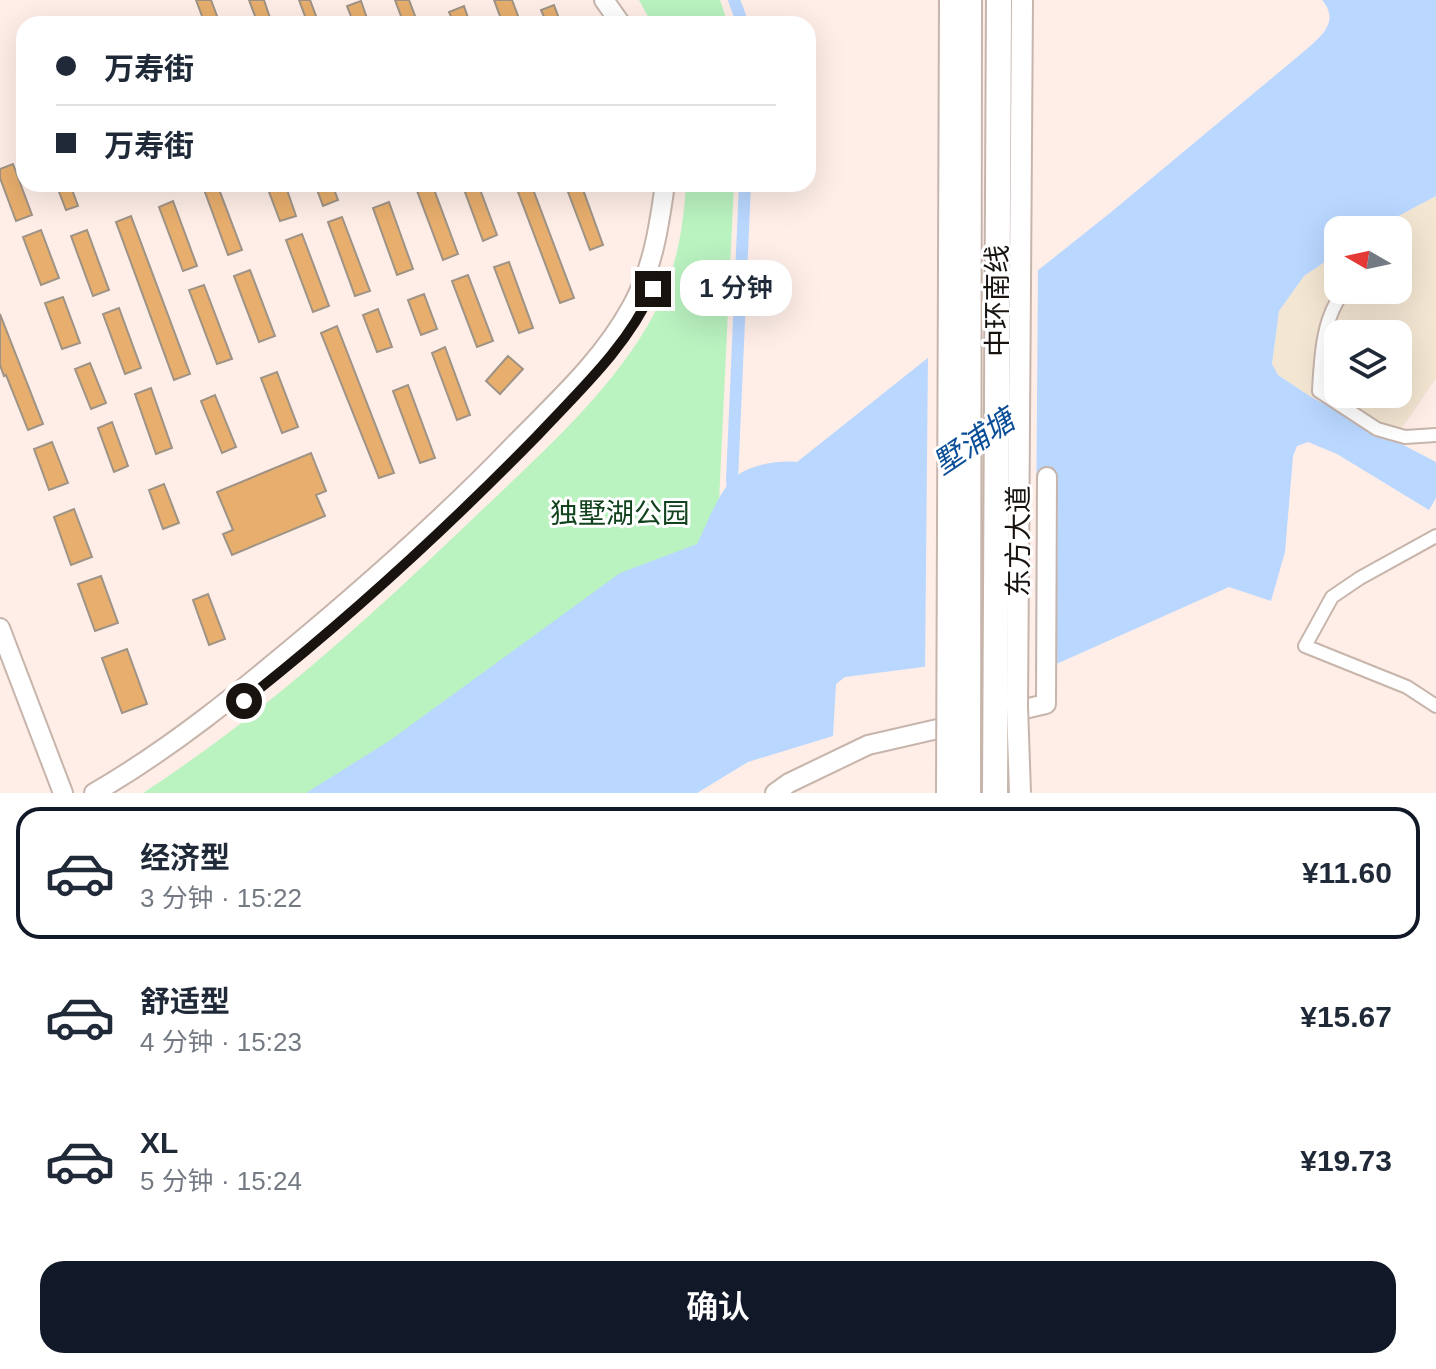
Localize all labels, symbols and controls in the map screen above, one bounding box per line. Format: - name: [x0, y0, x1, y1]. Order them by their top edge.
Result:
- text: 万寿街: [104, 52, 194, 85]
- text: 万寿街: [104, 129, 194, 162]
- north arrow: [1324, 216, 1412, 304]
- map controls: [1324, 216, 1412, 408]
- street label: 中环南线: [982, 245, 1013, 357]
- callout: 1 分钟: [681, 261, 793, 317]
- route end: [635, 271, 671, 307]
- text: 1 分钟: [699, 273, 773, 303]
- button: layers: [1324, 320, 1412, 408]
- water label: 墅浦塘: [927, 400, 1024, 480]
- street label: 东方大道: [1003, 485, 1034, 597]
- park label: 独墅湖公园: [550, 498, 690, 529]
- route start: [226, 683, 262, 719]
- icon: car: [44, 837, 116, 909]
- text: 经济型: [140, 841, 230, 874]
- text: ¥11.60: [1302, 856, 1392, 889]
- text: 3 分钟 · 15:22: [140, 883, 302, 913]
- icon: car: [44, 981, 116, 1053]
- text: 舒适型: [140, 985, 230, 1018]
- text: ¥15.67: [1300, 1000, 1392, 1033]
- text: 4 分钟 · 15:23: [140, 1027, 302, 1057]
- icon: car: [44, 1125, 116, 1197]
- text: XL: [140, 1126, 178, 1159]
- text: ¥19.73: [1300, 1144, 1392, 1177]
- text: 5 分钟 · 15:24: [140, 1166, 302, 1196]
- button: 确认: [40, 1261, 1396, 1353]

